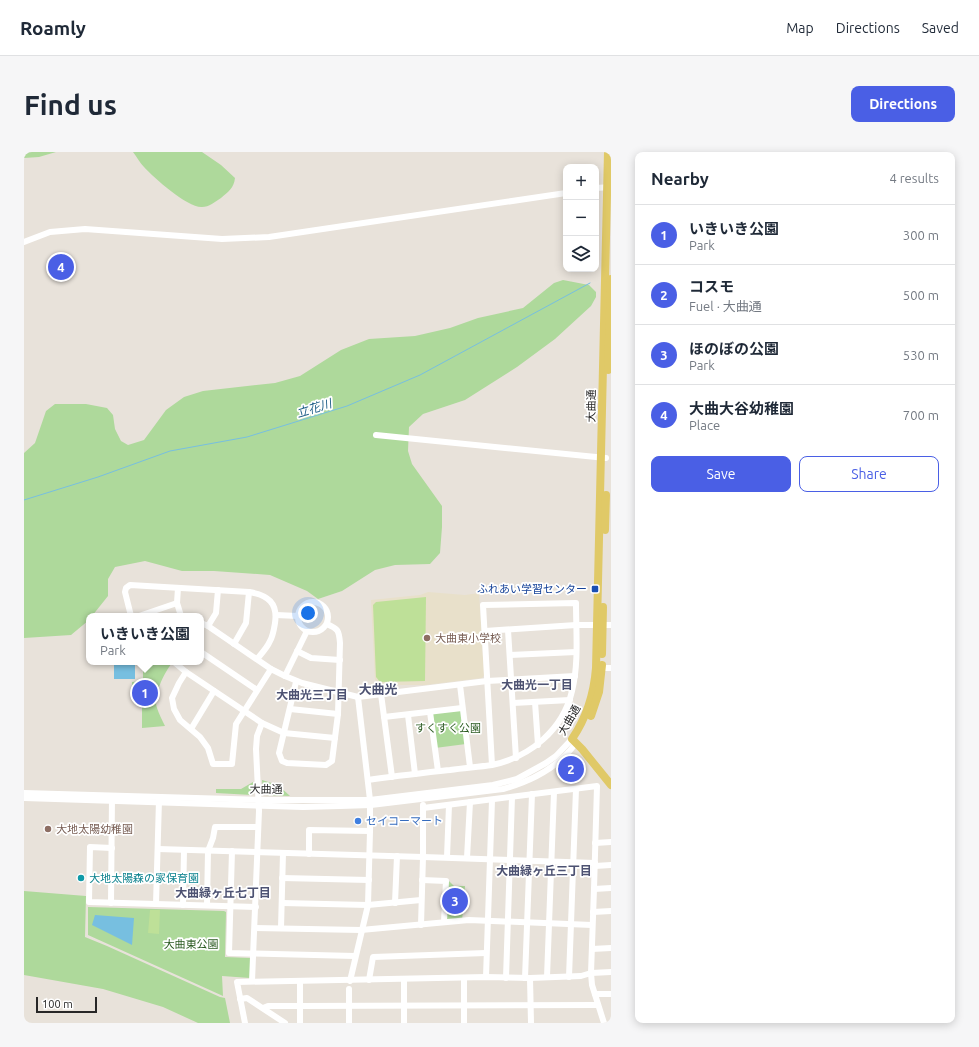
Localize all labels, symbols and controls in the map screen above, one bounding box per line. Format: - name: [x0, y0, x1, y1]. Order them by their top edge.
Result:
- text: Roamly: [20, 17, 86, 39]
- text: Map: [786, 20, 814, 36]
- text: Directions: [836, 20, 900, 36]
- text: Saved: [922, 20, 959, 36]
- button: Directions: [851, 86, 955, 122]
- text: Find us: [24, 89, 117, 120]
- map controls: [563, 164, 599, 272]
- button: +: [563, 164, 599, 200]
- text: Nearby: [651, 169, 709, 188]
- text: 4 results: [889, 171, 939, 185]
- button: −: [563, 200, 599, 236]
- text: いきいき公園: [689, 220, 779, 237]
- text: 1: [660, 228, 668, 242]
- text: 300 m: [903, 228, 939, 242]
- button: layers: [563, 236, 599, 272]
- text: Park: [689, 238, 715, 252]
- pin: 4: [48, 252, 74, 282]
- text: コスモ: [689, 278, 734, 295]
- text: 2: [660, 288, 668, 302]
- text: 500 m: [903, 288, 939, 302]
- text: Fuel · 大曲通: [689, 299, 762, 313]
- text: ほのぼの公園: [689, 340, 779, 357]
- text: 3: [660, 348, 668, 362]
- text: 530 m: [903, 348, 939, 362]
- text: Park: [689, 358, 715, 372]
- street label: 大曲通: [585, 389, 597, 423]
- water label: 立花川: [295, 396, 335, 419]
- text: 大曲大谷幼稚園: [689, 400, 794, 417]
- text: 4: [660, 408, 668, 422]
- text: 700 m: [903, 408, 939, 422]
- text: Place: [689, 418, 720, 432]
- button: Save: [651, 456, 791, 492]
- button: Share: [799, 456, 939, 492]
- place label: ふれあい学習センター: [477, 583, 587, 595]
- marker: ふれあい学習センター: [590, 584, 600, 594]
- your location: [298, 603, 318, 623]
- popup: [86, 613, 204, 665]
- text: いきいき公園: [100, 625, 190, 642]
- place label: 大曲東小学校: [435, 632, 501, 644]
- marker: 大曲東小学校: [422, 633, 432, 643]
- text: Park: [100, 643, 126, 657]
- pin: 1: [132, 678, 158, 708]
- district label: 大曲光一丁目: [501, 678, 573, 691]
- district label: 大曲光: [358, 682, 398, 696]
- district label: 大曲光三丁目: [276, 688, 348, 701]
- street label: 大曲通: [556, 703, 582, 737]
- park label: すくすく公園: [415, 722, 481, 734]
- pin: 2: [558, 754, 584, 784]
- street label: 大曲通: [249, 783, 283, 795]
- place label: セイコーマート: [366, 815, 443, 827]
- marker: セイコーマート: [353, 816, 363, 826]
- place label: 大地太陽幼稚園: [56, 823, 133, 835]
- marker: 大地太陽幼稚園: [43, 824, 53, 834]
- district label: 大曲緑ヶ丘三丁目: [496, 864, 592, 877]
- place label: 大地太陽森の家保育園: [89, 872, 199, 884]
- marker: 大地太陽森の家保育園: [76, 873, 86, 883]
- district label: 大曲緑ヶ丘七丁目: [175, 886, 271, 899]
- pin: 3: [442, 886, 468, 916]
- park label: 大曲東公園: [164, 938, 219, 950]
- scale bar: [36, 995, 97, 1014]
- text: 100 m: [42, 998, 73, 1010]

